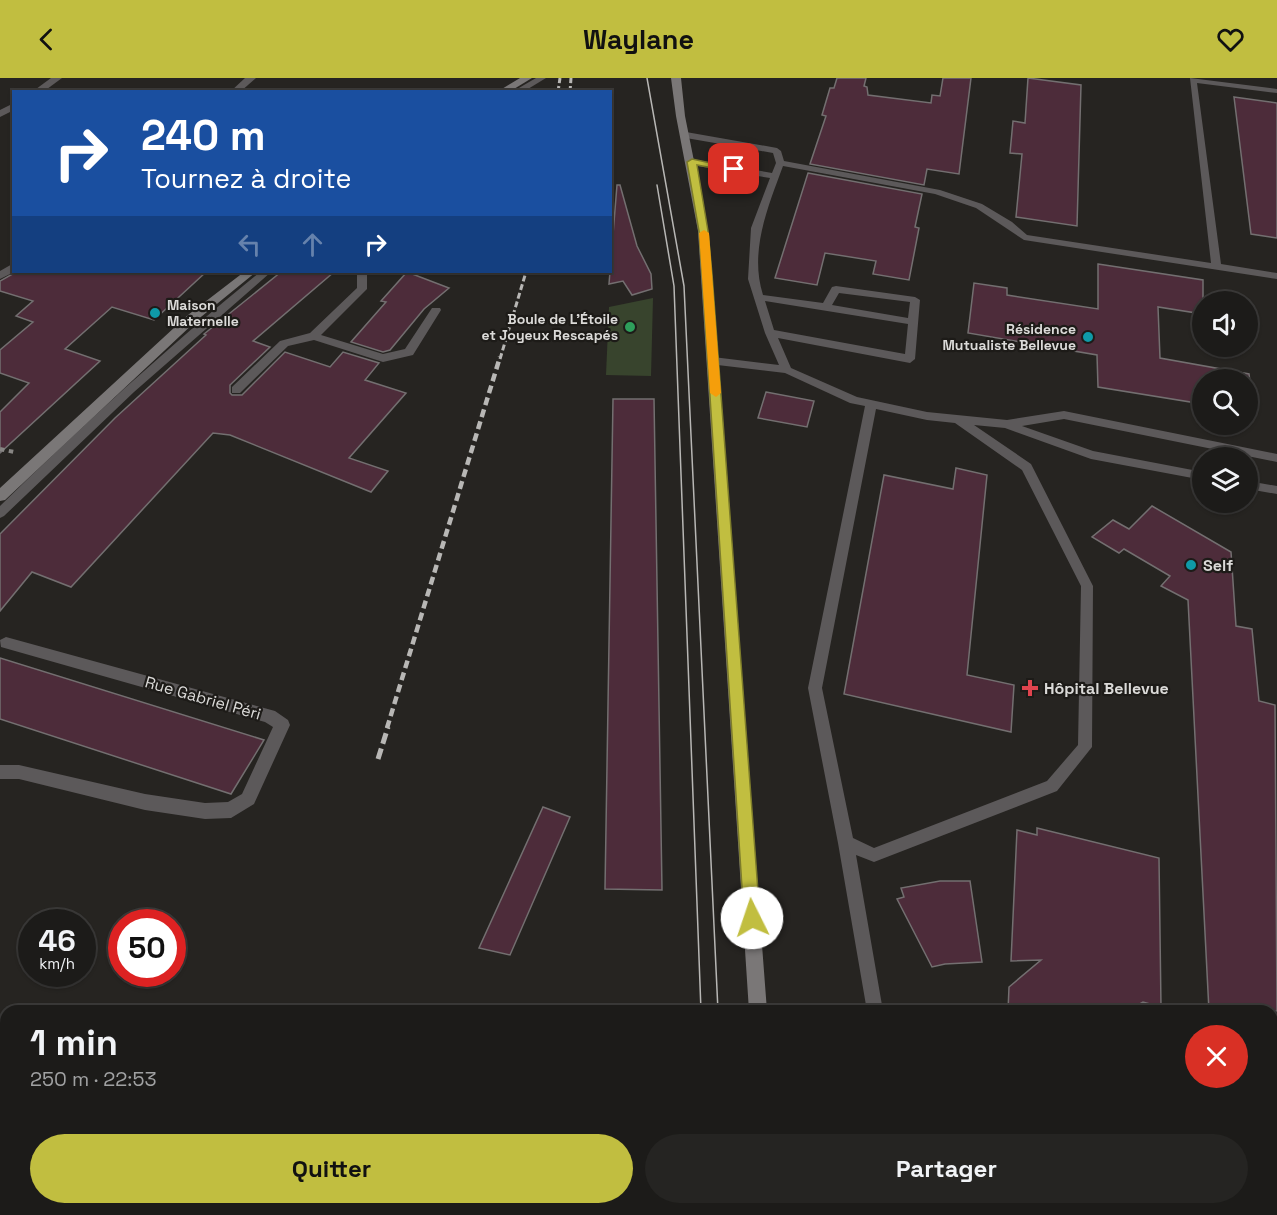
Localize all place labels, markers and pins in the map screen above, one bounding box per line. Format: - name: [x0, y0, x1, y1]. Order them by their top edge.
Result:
- pin: [708, 143, 759, 194]
- place label: Maison Maternelle: [167, 296, 239, 330]
- marker: Maison Maternelle: [148, 306, 162, 320]
- place label: Boule de L'Étoile et Joyeux Rescapés: [482, 310, 618, 344]
- marker: Boule de L'Étoile et Joyeux Rescapés: [623, 320, 637, 334]
- place label: Résidence Mutualiste Bellevue: [942, 320, 1076, 354]
- marker: Résidence Mutualiste Bellevue: [1081, 330, 1095, 344]
- place label: Self: [1203, 555, 1233, 576]
- marker: Self: [1184, 558, 1198, 572]
- place label: Hôpital Bellevue: [1044, 678, 1169, 699]
- marker: Hôpital Bellevue: [1021, 679, 1039, 697]

